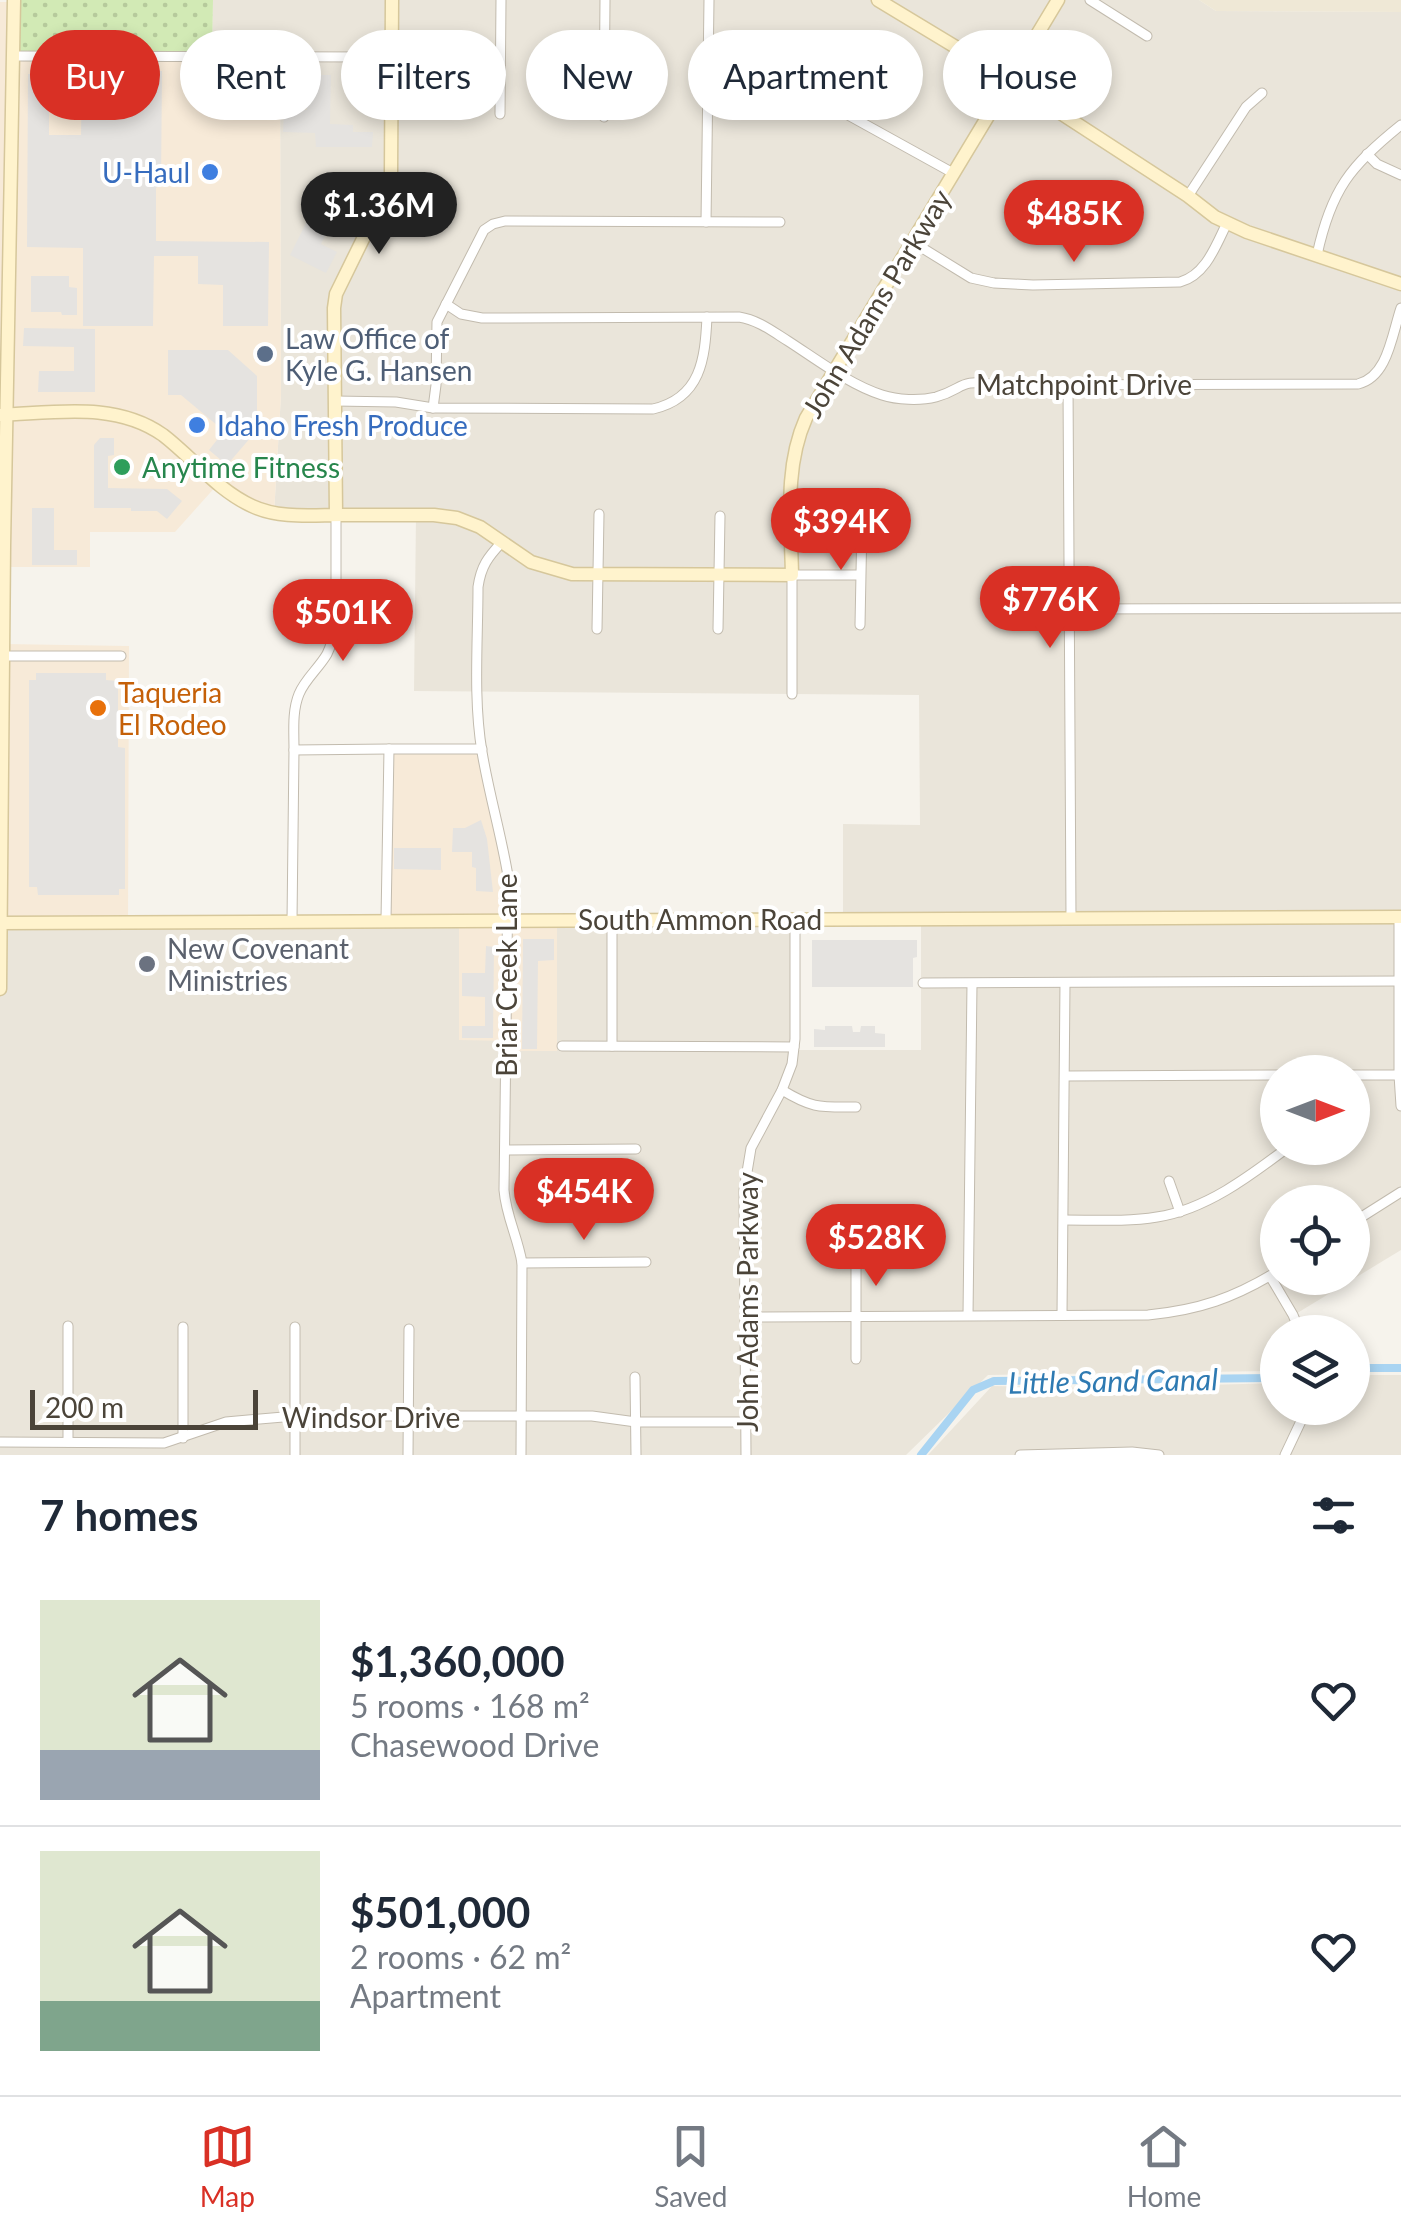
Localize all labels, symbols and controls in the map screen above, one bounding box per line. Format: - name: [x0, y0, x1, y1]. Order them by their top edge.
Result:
- chip: Buy: [30, 30, 160, 120]
- chip: Rent: [180, 30, 321, 120]
- chip: Filters: [341, 30, 506, 120]
- chip: New: [526, 30, 668, 120]
- chip: Apartment: [688, 30, 923, 120]
- chip: House: [943, 30, 1112, 120]
- place label: U-Haul: [102, 155, 190, 189]
- marker: U-Haul: [199, 161, 221, 183]
- pin: $1.36M: [298, 172, 460, 257]
- pin: $485K: [1004, 180, 1144, 265]
- street label: John Adams Parkway: [795, 182, 958, 423]
- text: $1.36M: [323, 185, 435, 224]
- text: $485K: [1026, 193, 1122, 232]
- place label: Law Office of Kyle G. Hansen: [285, 321, 472, 387]
- marker: Law Office of Kyle G. Hansen: [254, 343, 276, 365]
- street label: Matchpoint Drive: [976, 367, 1192, 401]
- place label: Idaho Fresh Produce: [217, 408, 468, 442]
- marker: Idaho Fresh Produce: [186, 414, 208, 436]
- place label: Anytime Fitness: [142, 450, 340, 484]
- marker: Anytime Fitness: [111, 456, 133, 478]
- pin: $394K: [771, 488, 911, 573]
- text: $394K: [793, 501, 889, 540]
- pin: $776K: [980, 566, 1120, 651]
- pin: $501K: [273, 579, 413, 664]
- text: $776K: [1002, 579, 1098, 618]
- text: $501K: [295, 592, 391, 631]
- place label: Taqueria El Rodeo: [118, 675, 227, 741]
- marker: Taqueria El Rodeo: [87, 697, 109, 719]
- street label: Briar Creek Lane: [489, 873, 523, 1077]
- street label: South Ammon Road: [578, 902, 822, 936]
- place label: New Covenant Ministries: [167, 931, 349, 997]
- marker: New Covenant Ministries: [136, 953, 158, 975]
- north arrow: [1260, 1055, 1370, 1165]
- map controls: [1260, 1055, 1370, 1425]
- pin: $454K: [514, 1158, 654, 1243]
- text: $454K: [536, 1171, 632, 1210]
- street label: John Adams Parkway: [730, 1172, 764, 1432]
- button: locate: [1260, 1185, 1370, 1295]
- pin: $528K: [806, 1204, 946, 1289]
- text: $528K: [828, 1217, 924, 1256]
- button: layers: [1260, 1315, 1370, 1425]
- water label: Little Sand Canal: [1008, 1360, 1219, 1400]
- scale bar: [30, 1385, 258, 1430]
- text: 200 m: [45, 1390, 124, 1424]
- street label: Windsor Drive: [282, 1400, 460, 1434]
- icon: filters: [1306, 1488, 1361, 1543]
- text: 7 homes: [40, 1490, 198, 1540]
- text: $1,360,000: [350, 1636, 565, 1686]
- icon: home: [120, 1640, 240, 1760]
- icon: heart: [1306, 1673, 1361, 1728]
- text: 5 rooms · 168 m²: [350, 1686, 590, 1725]
- text: Chasewood Drive: [350, 1725, 599, 1764]
- text: $501,000: [350, 1887, 530, 1937]
- icon: home: [120, 1891, 240, 2011]
- icon: heart: [1306, 1924, 1361, 1979]
- text: 2 rooms · 62 m²: [350, 1937, 571, 1976]
- text: Apartment: [350, 1976, 501, 2015]
- tab: Map: [200, 2119, 255, 2213]
- tab: Saved: [654, 2119, 727, 2213]
- tab: Home: [1127, 2119, 1201, 2213]

